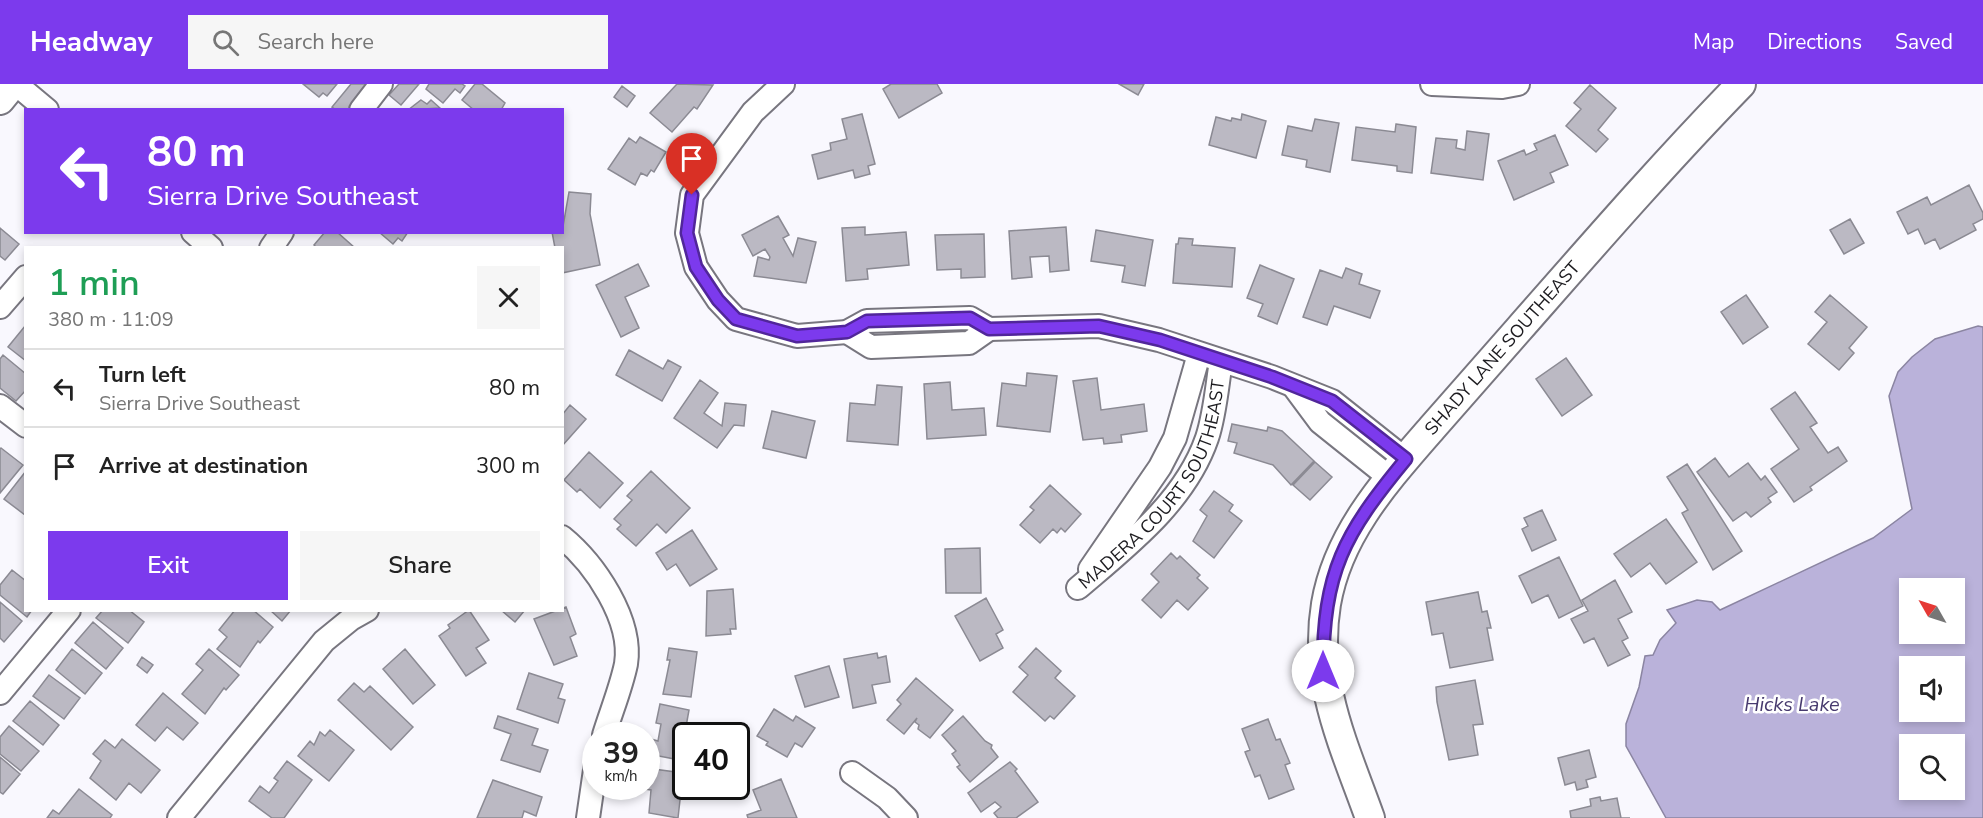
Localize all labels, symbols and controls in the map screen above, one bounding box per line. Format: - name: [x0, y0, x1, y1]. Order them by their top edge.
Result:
- search box: [188, 15, 608, 69]
- text: Headway: [30, 23, 152, 61]
- icon: search: [209, 26, 242, 59]
- text: Search here: [257, 27, 374, 57]
- text: Map: [1693, 28, 1734, 56]
- text: Directions: [1767, 28, 1862, 56]
- text: Saved: [1895, 28, 1953, 56]
- text: 80 m: [147, 124, 246, 181]
- icon: left: [48, 132, 126, 210]
- pin: [666, 133, 717, 195]
- icon: arrive: [675, 142, 708, 175]
- text: Sierra Drive Southeast: [147, 178, 418, 215]
- street label: SHADY LANE SOUTHEAST: [1419, 256, 1585, 440]
- text: 1 min: [48, 259, 140, 308]
- button: close: [477, 266, 540, 329]
- text: 380 m · 11:09: [48, 306, 174, 333]
- text: Turn left: [99, 360, 186, 390]
- icon: left: [48, 372, 81, 405]
- text: 80 m: [489, 373, 540, 403]
- street label: MADERA COURT SOUTHEAST: [1073, 378, 1230, 594]
- text: Sierra Drive Southeast: [99, 390, 300, 417]
- icon: arrive: [48, 450, 81, 483]
- text: Arrive at destination: [99, 451, 308, 481]
- text: 300 m: [476, 451, 540, 481]
- button: Exit: [48, 531, 288, 600]
- button: Share: [300, 531, 540, 600]
- north arrow: [1899, 578, 1965, 644]
- map controls: [1899, 578, 1965, 800]
- position arrow: [1291, 639, 1355, 703]
- button: sound: [1899, 656, 1965, 722]
- water label: Hicks Lake: [1744, 691, 1840, 718]
- speed limit sign: 40: [672, 722, 750, 800]
- text: 39: [603, 733, 639, 774]
- button: search: [1899, 734, 1965, 800]
- text: km/h: [604, 766, 638, 786]

